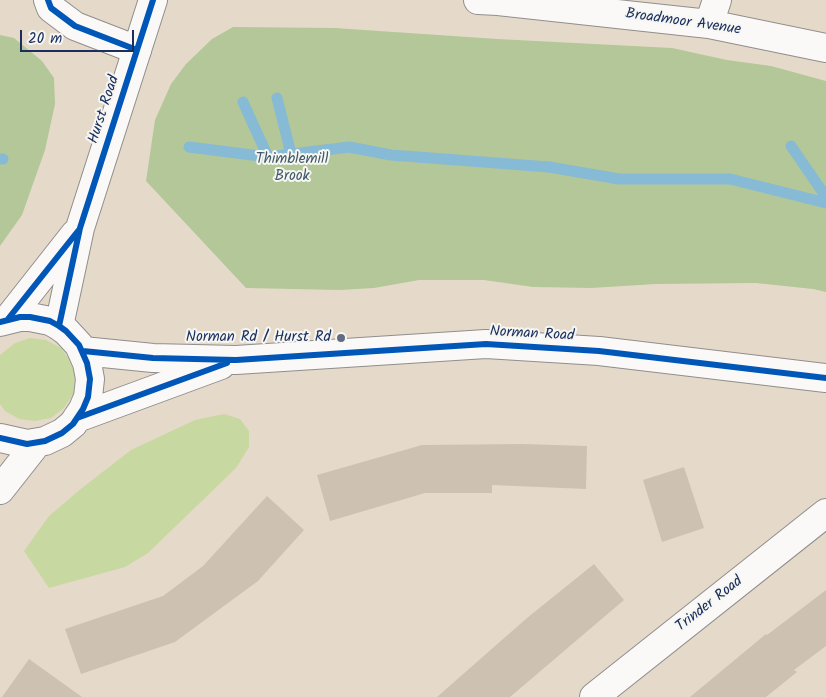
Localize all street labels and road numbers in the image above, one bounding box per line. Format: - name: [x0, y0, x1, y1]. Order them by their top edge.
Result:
- street label: Broadmoor Avenue: [624, 6, 742, 40]
- street label: Hurst Road: [86, 74, 124, 146]
- street label: Norman Road: [489, 324, 575, 346]
- street label: Trinder Road: [673, 573, 747, 637]

